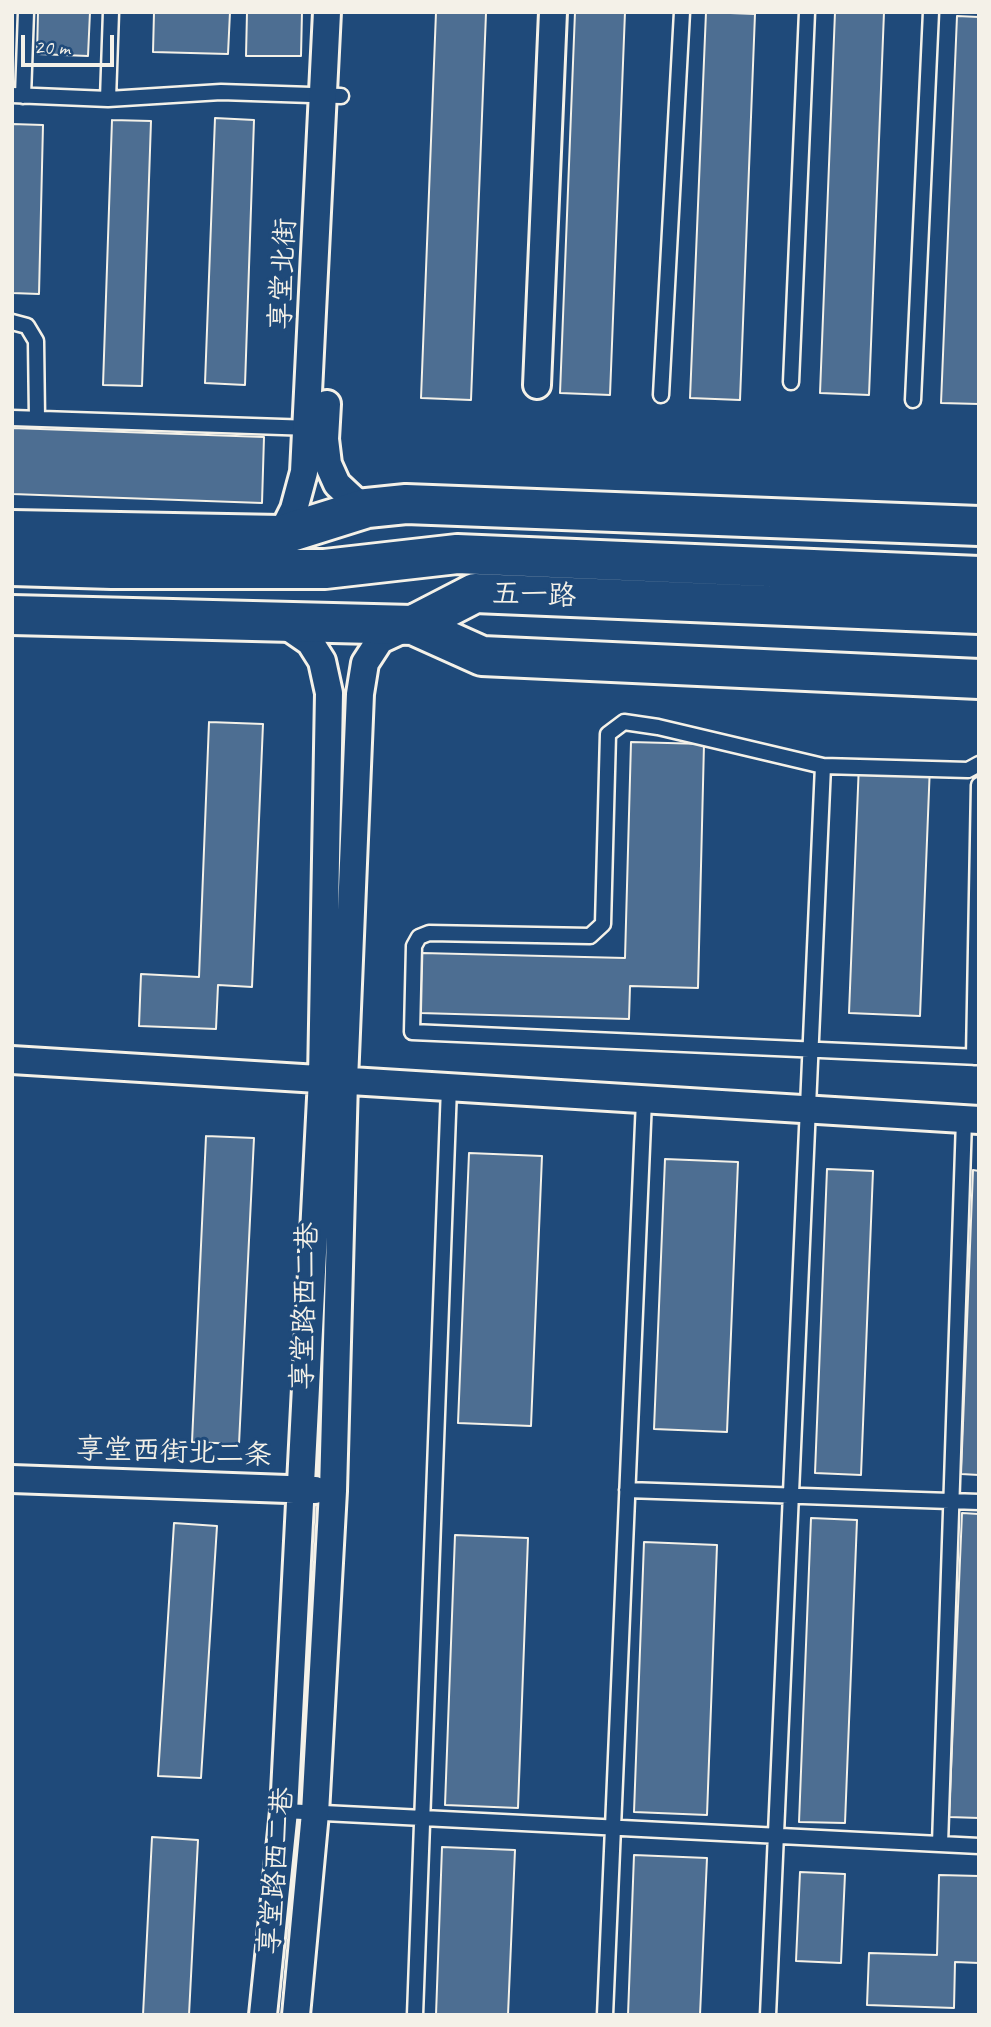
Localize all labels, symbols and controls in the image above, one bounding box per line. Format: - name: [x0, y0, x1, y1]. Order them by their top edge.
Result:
- scale bar: [24, 21, 117, 65]
- text: 20 m: [34, 34, 70, 60]
- street label: 享堂北街: [264, 217, 304, 331]
- street label: 五一路: [491, 578, 577, 614]
- street label: 享堂路西二巷: [286, 1221, 326, 1391]
- street label: 享堂西街北二条: [75, 1433, 273, 1473]
- street label: 享堂路西二巷: [253, 1786, 301, 1956]

